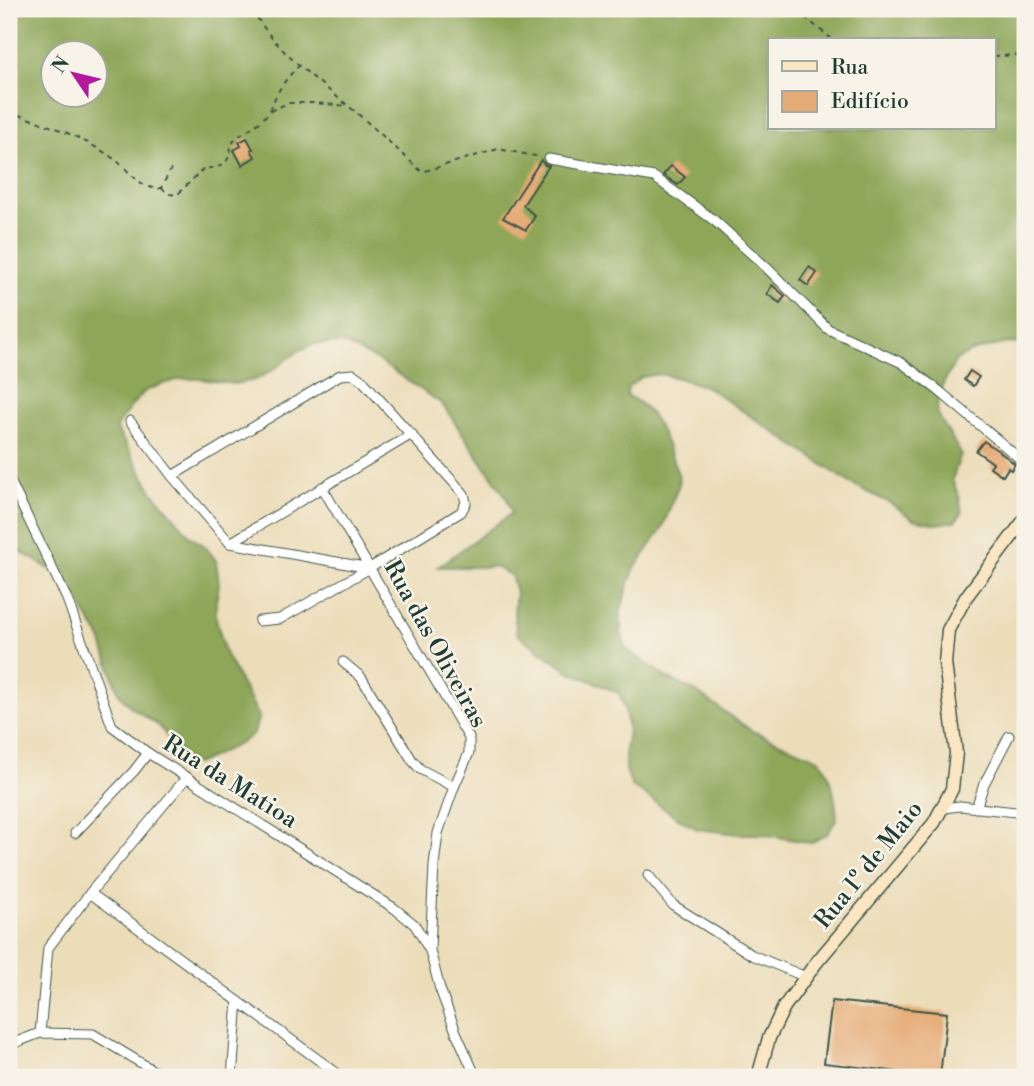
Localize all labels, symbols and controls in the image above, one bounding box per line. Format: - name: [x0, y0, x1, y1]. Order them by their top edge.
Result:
- north arrow: [38, 38, 108, 108]
- legend: [768, 38, 996, 130]
- text: N: [47, 52, 75, 78]
- text: Rua: [831, 55, 868, 81]
- text: Edifício: [831, 89, 909, 115]
- street label: Rua das Oliveiras: [377, 555, 493, 733]
- street label: Rua da Matioa: [157, 729, 304, 836]
- street label: Rua 1º de Maio: [808, 795, 930, 935]

